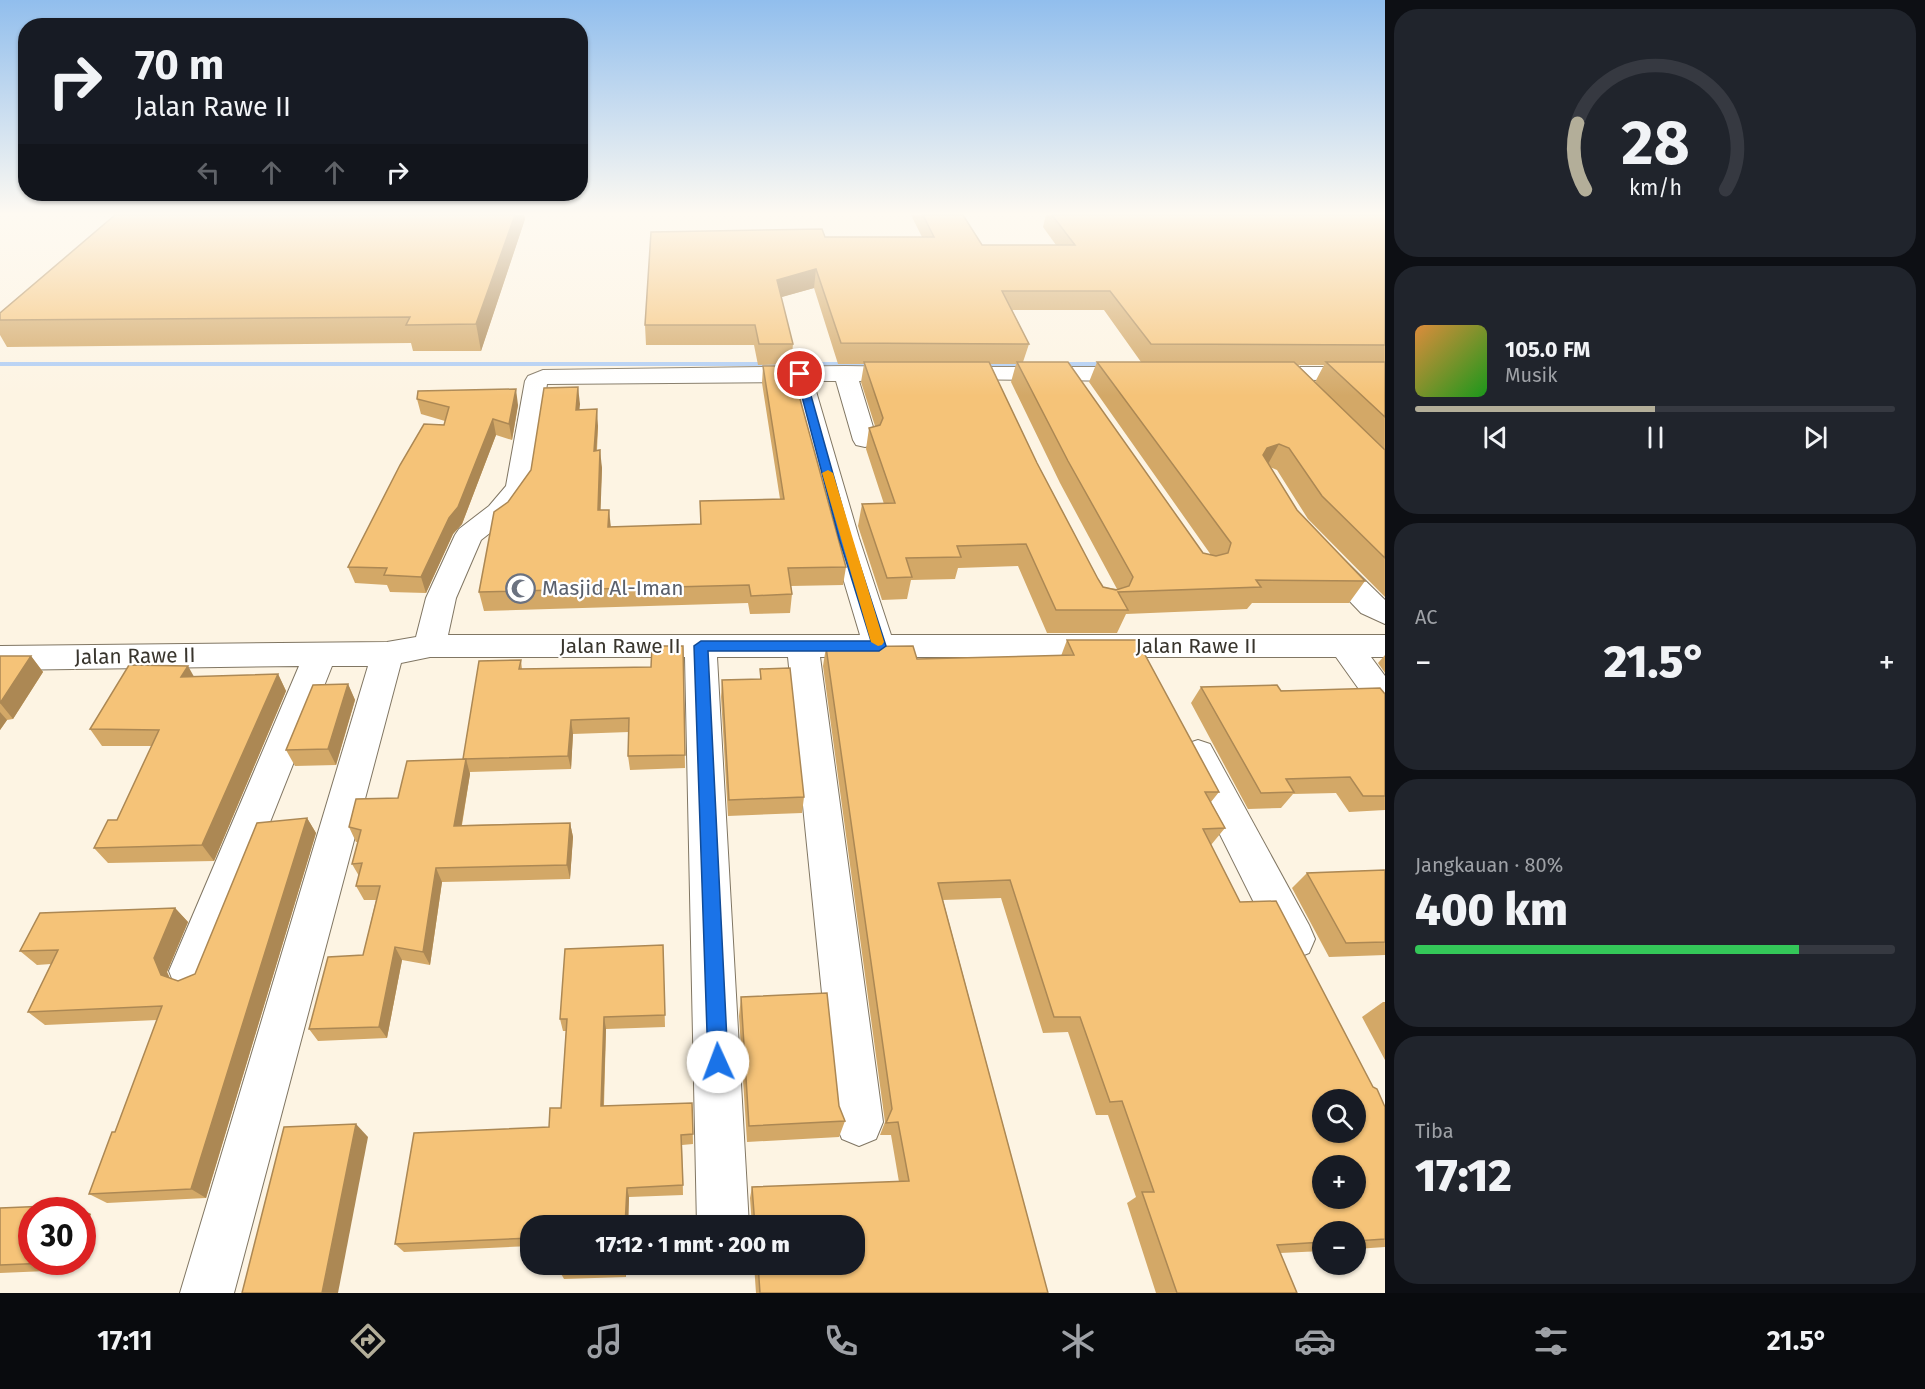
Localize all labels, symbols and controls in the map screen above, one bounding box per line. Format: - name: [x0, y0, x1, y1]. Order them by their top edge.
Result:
- text: 70 m: [135, 40, 224, 90]
- icon: right: [36, 42, 114, 120]
- text: Jalan Rawe II: [135, 91, 291, 123]
- text: 28: [1621, 106, 1689, 181]
- icon: left: [192, 156, 225, 189]
- icon: ahead: [255, 156, 288, 189]
- icon: ahead: [318, 156, 351, 189]
- icon: right: [381, 156, 414, 189]
- text: km/h: [1628, 175, 1682, 201]
- text: 105.0 FM: [1505, 336, 1590, 363]
- pin: [774, 348, 825, 399]
- icon: arrive: [783, 357, 816, 390]
- text: Musik: [1505, 363, 1557, 387]
- icon: previous: [1479, 421, 1512, 454]
- icon: pause: [1639, 421, 1672, 454]
- icon: next: [1799, 421, 1832, 454]
- mosque icon: Masjid Al-Iman: [505, 572, 537, 604]
- place label: Masjid Al-Iman: [542, 575, 684, 601]
- text: AC: [1415, 605, 1437, 629]
- street label: Jalan Rawe II: [559, 633, 681, 659]
- street label: Jalan Rawe II: [1135, 633, 1257, 659]
- text: 21.5°: [1604, 635, 1706, 689]
- street label: Jalan Rawe II: [74, 642, 196, 670]
- text: −: [1415, 643, 1432, 683]
- text: +: [1879, 643, 1895, 683]
- text: Jangkauan · 80%: [1415, 853, 1563, 877]
- text: 400 km: [1415, 883, 1568, 937]
- position arrow: [686, 1030, 750, 1094]
- map controls: [1312, 1089, 1366, 1275]
- button: search: [1312, 1089, 1366, 1143]
- text: Tiba: [1415, 1119, 1454, 1143]
- text: 17:12: [1415, 1149, 1512, 1203]
- button: +: [1312, 1155, 1366, 1209]
- speed limit sign: 30: [18, 1197, 96, 1275]
- button: −: [1312, 1221, 1366, 1275]
- text: 17:12 · 1 mnt · 200 m: [595, 1231, 790, 1258]
- icon: directions: [347, 1320, 389, 1362]
- icon: music: [584, 1320, 626, 1362]
- icon: phone: [820, 1320, 862, 1362]
- icon: climate: [1057, 1320, 1099, 1362]
- icon: car: [1294, 1320, 1336, 1362]
- icon: filters: [1530, 1320, 1572, 1362]
- text: 17:11: [97, 1325, 153, 1357]
- text: 21.5°: [1767, 1325, 1828, 1357]

